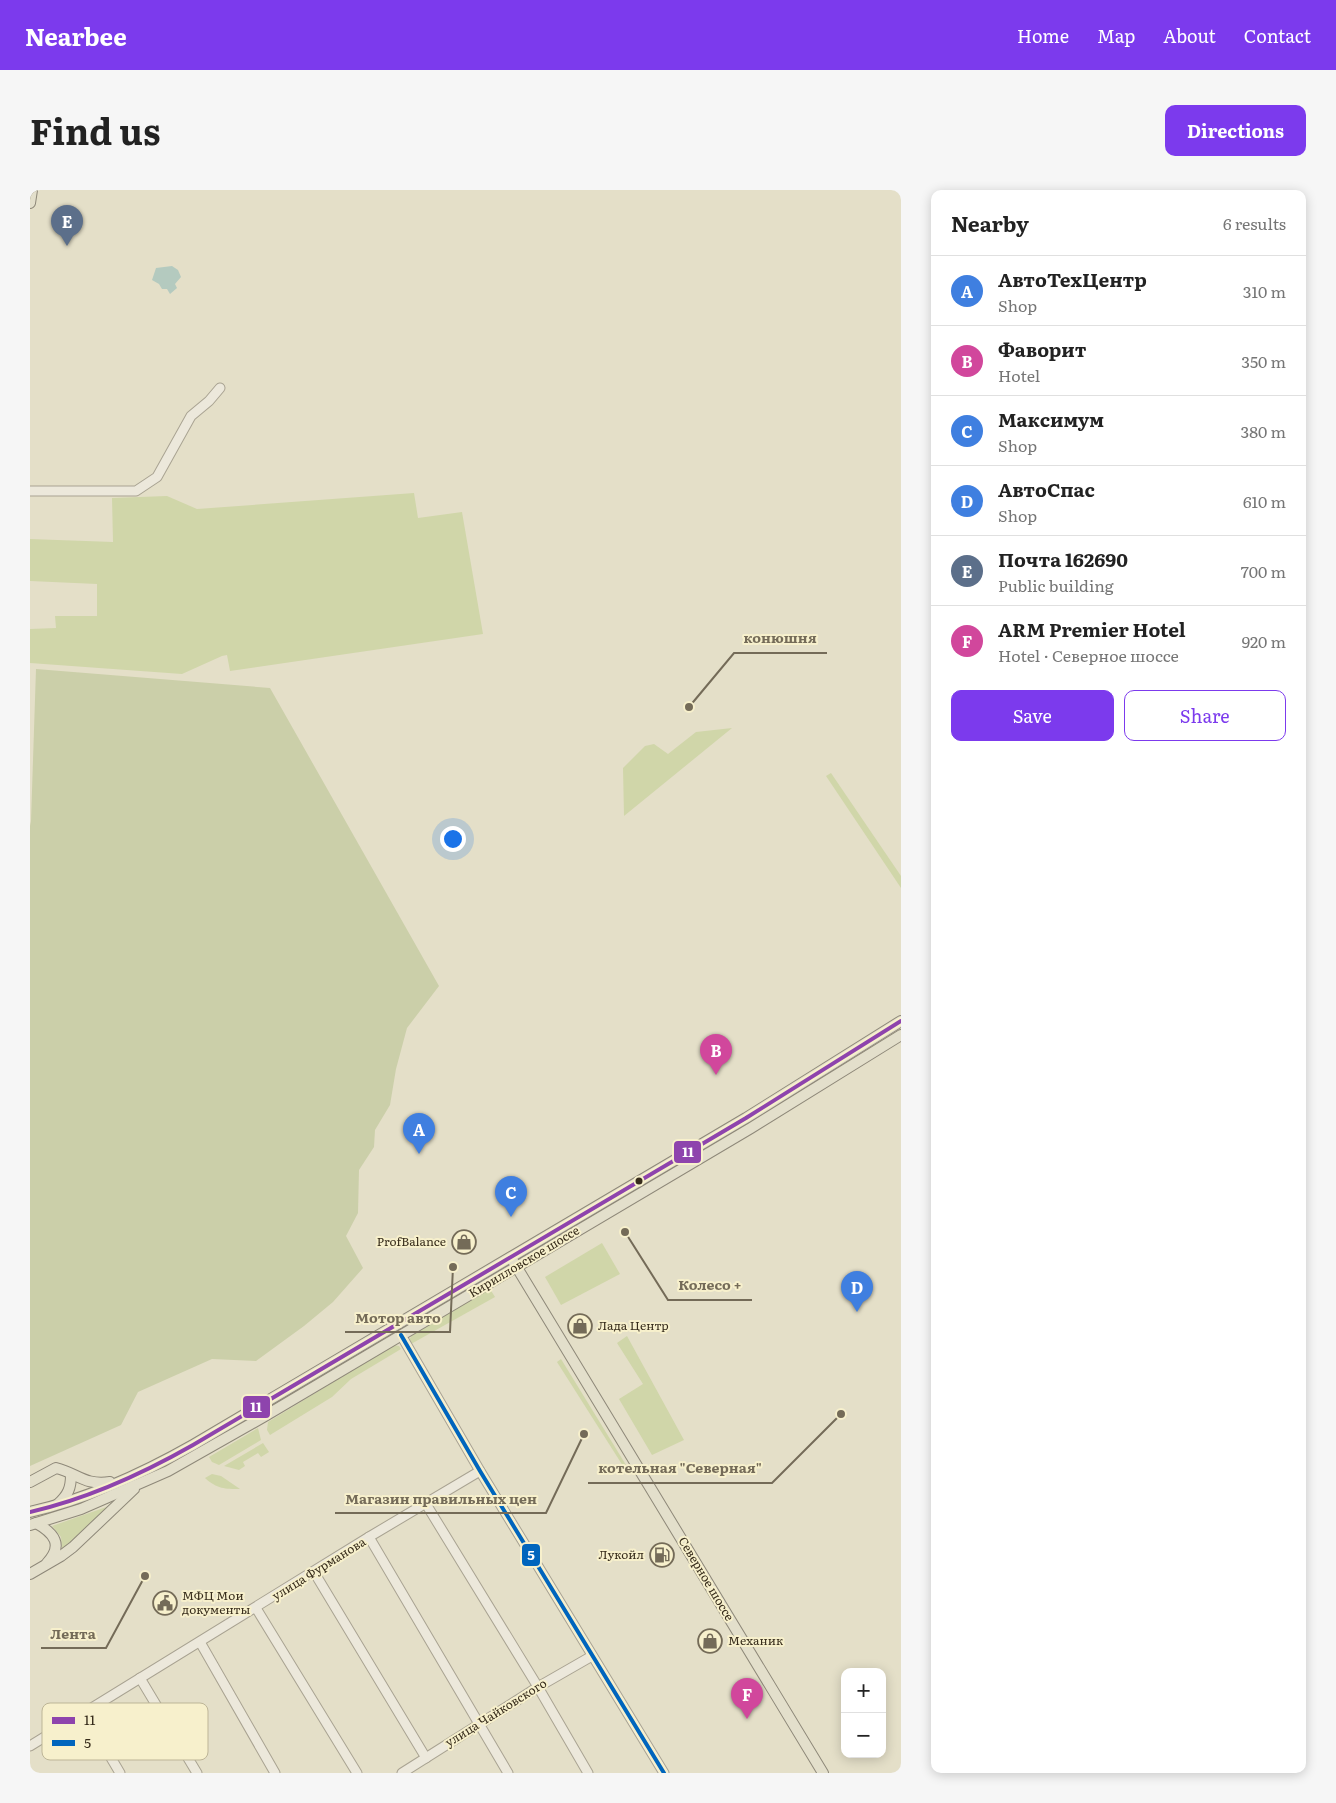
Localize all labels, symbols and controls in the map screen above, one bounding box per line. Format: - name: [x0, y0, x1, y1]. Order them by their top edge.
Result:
- text: Nearbee: [25, 18, 127, 53]
- text: Home: [1017, 22, 1069, 49]
- text: Map: [1097, 22, 1135, 49]
- text: About: [1163, 22, 1216, 49]
- text: Contact: [1244, 22, 1311, 49]
- text: Find us: [30, 104, 160, 156]
- button: Directions: [1165, 105, 1306, 156]
- pin: E: [51, 205, 83, 246]
- text: Nearby: [951, 207, 1029, 238]
- text: 6 results: [1223, 211, 1286, 235]
- text: АвтоТехЦентр: [998, 265, 1147, 293]
- text: A: [961, 279, 973, 303]
- text: 310 m: [1243, 279, 1286, 303]
- text: Shop: [998, 293, 1037, 317]
- text: Фаворит: [998, 335, 1087, 363]
- text: B: [961, 349, 973, 373]
- text: 350 m: [1241, 349, 1286, 373]
- text: Hotel: [998, 363, 1040, 387]
- text: Максимум: [998, 405, 1104, 433]
- text: C: [961, 419, 973, 443]
- text: 380 m: [1241, 419, 1286, 443]
- text: Shop: [998, 433, 1037, 457]
- text: АвтоСпас: [998, 475, 1095, 503]
- text: D: [961, 489, 973, 513]
- text: 610 m: [1243, 489, 1286, 513]
- text: Shop: [998, 503, 1037, 527]
- text: Почта 162690: [998, 545, 1128, 573]
- text: E: [962, 559, 972, 583]
- text: 700 m: [1241, 559, 1286, 583]
- text: Public building: [998, 573, 1114, 597]
- text: ARM Premier Hotel: [998, 615, 1186, 643]
- callout: конюшня: [734, 624, 827, 653]
- text: конюшня: [743, 627, 817, 647]
- text: F: [962, 629, 972, 653]
- text: 920 m: [1242, 629, 1286, 653]
- text: Hotel · Северное шоссе: [998, 643, 1179, 667]
- button: Save: [951, 690, 1114, 741]
- button: Share: [1124, 690, 1286, 741]
- your location: [440, 826, 466, 852]
- pin: B: [700, 1034, 732, 1075]
- pin: A: [403, 1113, 435, 1154]
- line badge: 11: [673, 1140, 702, 1164]
- text: 11: [682, 1141, 694, 1161]
- pin: C: [495, 1176, 527, 1217]
- unlabelled marker: [634, 1176, 644, 1186]
- street label: Кирилловское шоссе: [465, 1221, 582, 1301]
- shop icon: ProfBalance: [451, 1229, 477, 1255]
- place label: ProfBalance: [377, 1232, 446, 1250]
- callout: Колесо +: [668, 1271, 752, 1300]
- pin: D: [841, 1271, 873, 1312]
- text: Колесо +: [678, 1274, 742, 1294]
- callout: Мотор авто: [345, 1303, 450, 1332]
- text: Мотор авто: [355, 1307, 441, 1327]
- shop icon: Лада Центр: [567, 1313, 593, 1339]
- place label: Лада Центр: [598, 1316, 669, 1334]
- line badge: 11: [242, 1395, 271, 1419]
- text: 11: [250, 1396, 262, 1416]
- callout: котельная "Северная": [588, 1454, 772, 1483]
- text: котельная "Северная": [598, 1457, 762, 1477]
- callout: Магазин правильных цен: [335, 1484, 546, 1513]
- text: Магазин правильных цен: [345, 1488, 537, 1508]
- street label: улица Фурманова: [268, 1532, 369, 1604]
- street label: Северное шоссе: [675, 1533, 739, 1624]
- fuel station icon: Лукойл: [649, 1542, 675, 1568]
- line badge: 5: [521, 1543, 541, 1567]
- text: 5: [527, 1544, 535, 1564]
- place label: Лукойл: [598, 1545, 644, 1563]
- place label: МФЦ Мои документы: [182, 1586, 251, 1618]
- public building icon: МФЦ Мои документы: [152, 1590, 178, 1616]
- callout: Лента: [41, 1619, 106, 1648]
- text: Лента: [50, 1623, 97, 1643]
- shop icon: Механик: [697, 1628, 723, 1654]
- place label: Механик: [728, 1631, 783, 1649]
- map controls: [841, 1668, 886, 1758]
- button: +: [841, 1668, 886, 1713]
- street label: улица Чайковского: [441, 1674, 550, 1751]
- pin: F: [731, 1678, 763, 1719]
- legend: [42, 1703, 208, 1760]
- text: 11: [84, 1709, 96, 1729]
- button: −: [841, 1713, 886, 1758]
- text: 5: [84, 1732, 91, 1752]

